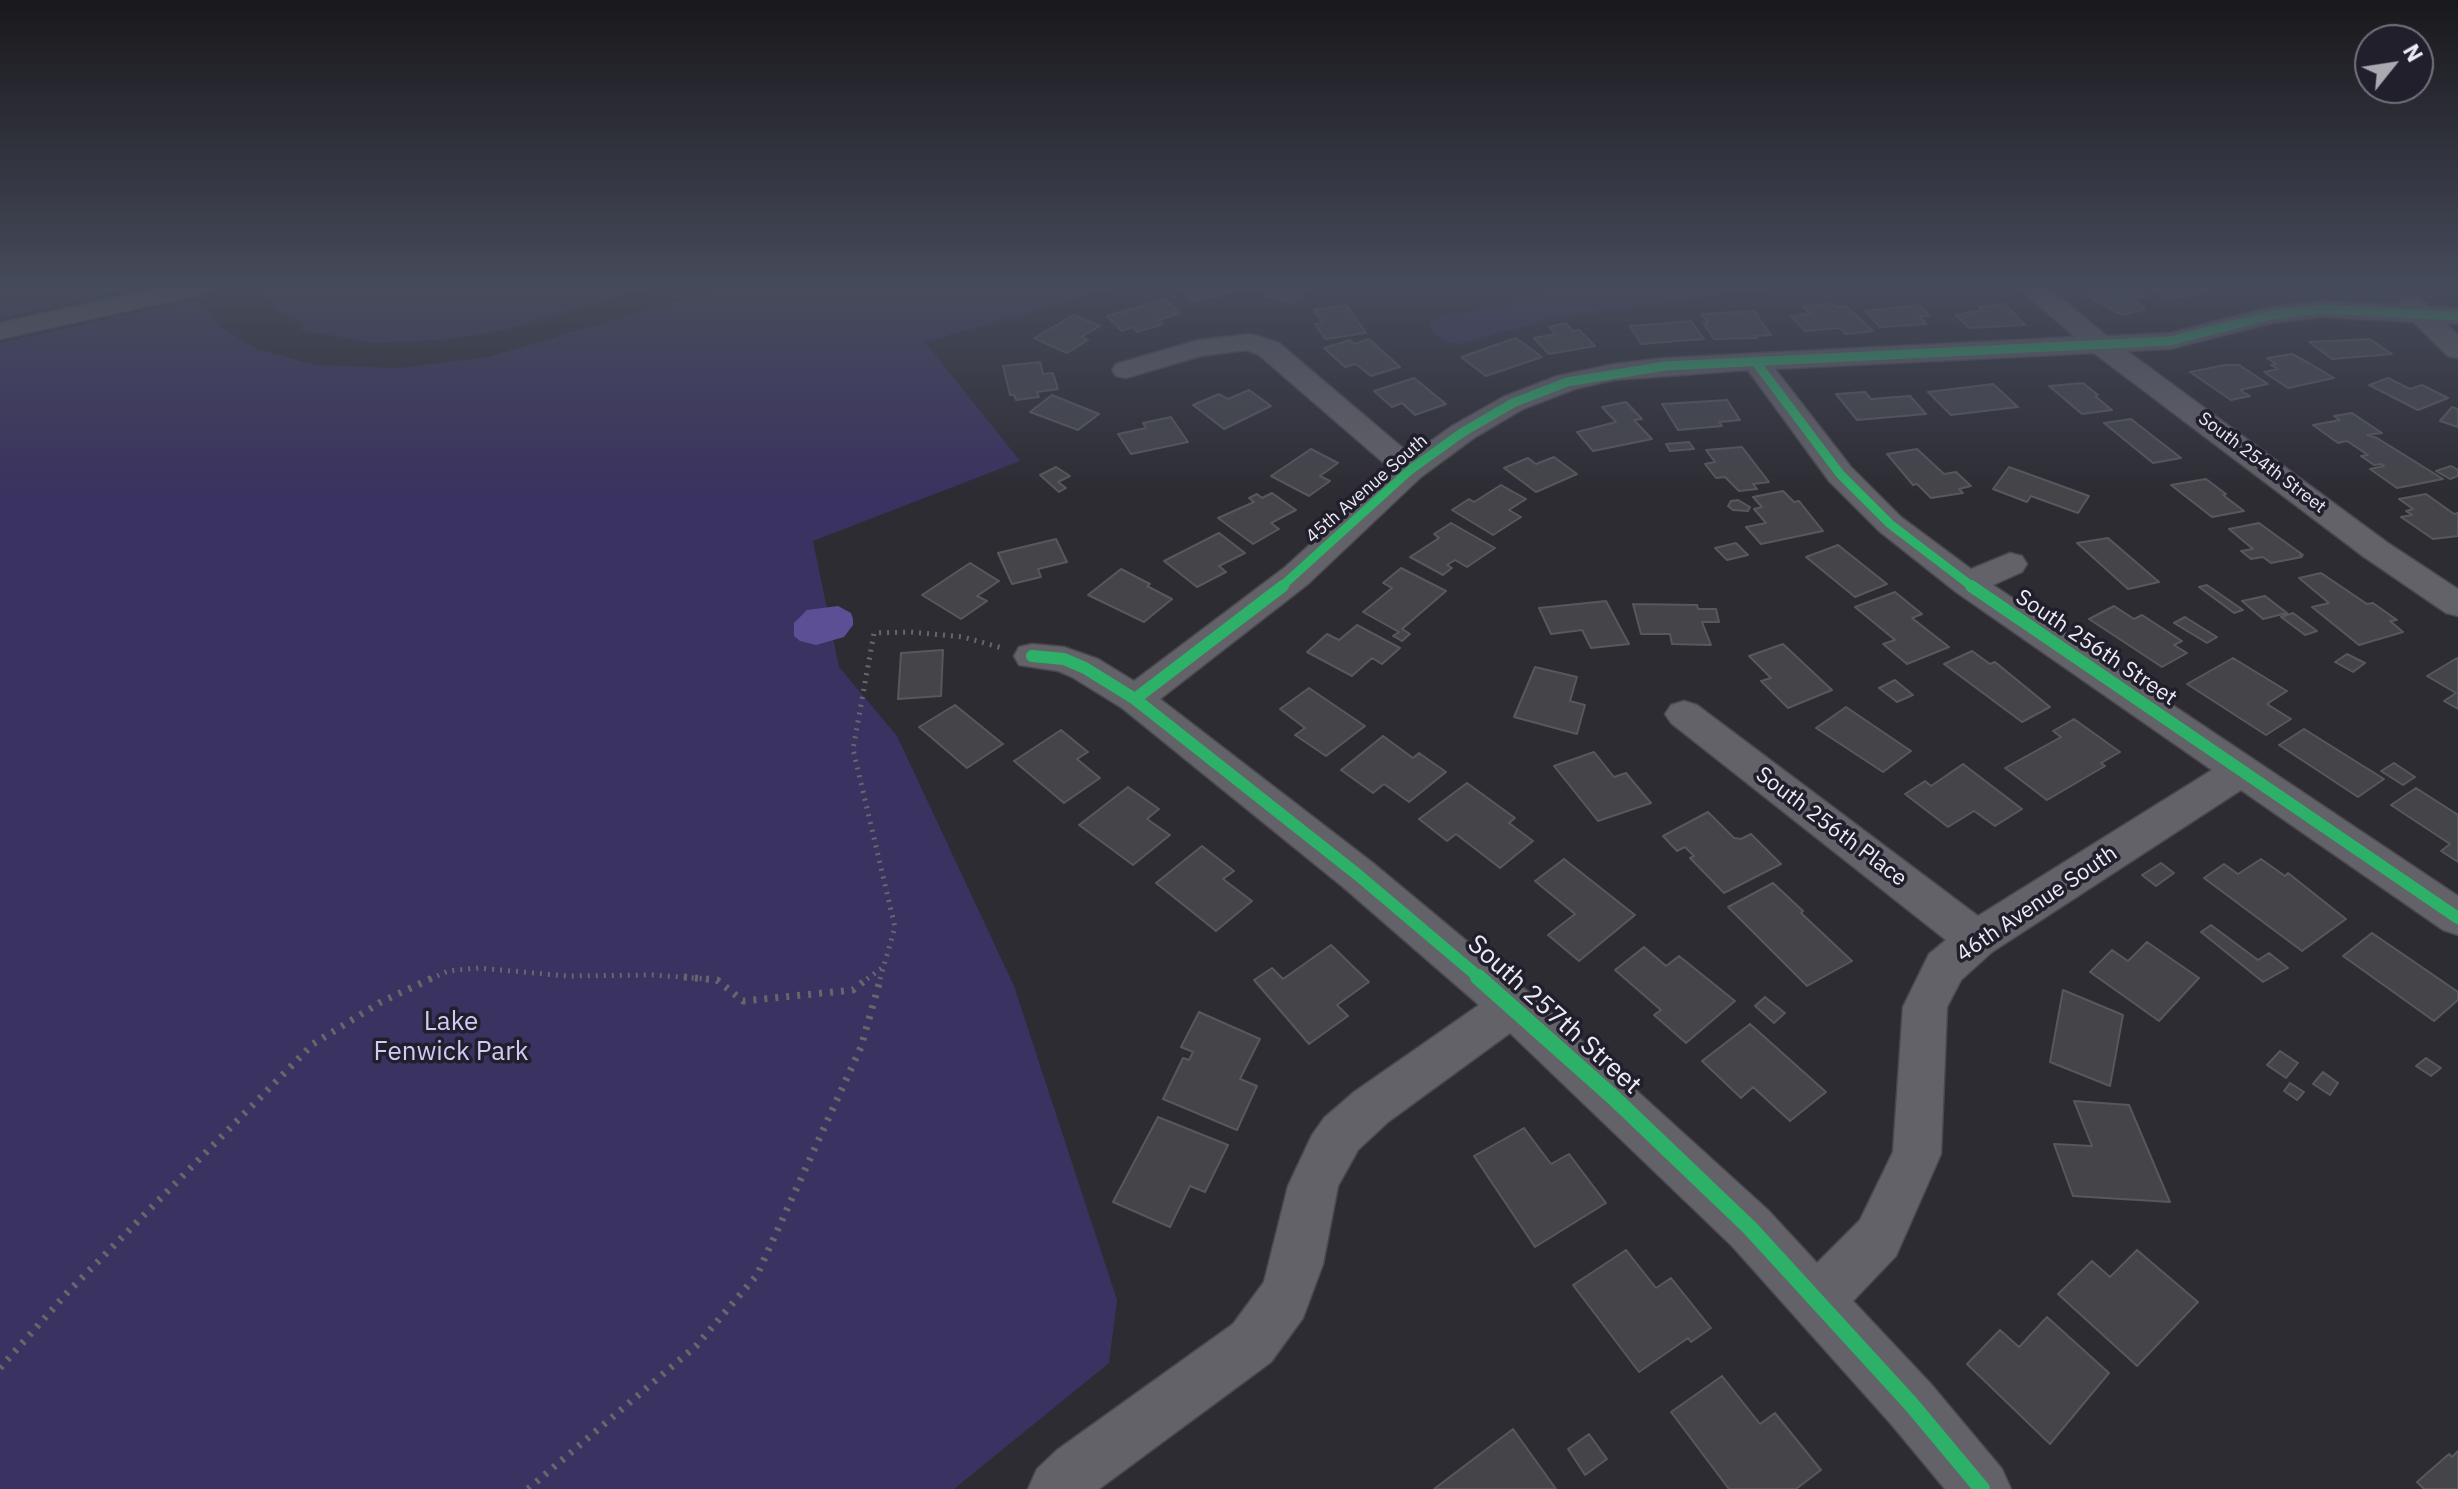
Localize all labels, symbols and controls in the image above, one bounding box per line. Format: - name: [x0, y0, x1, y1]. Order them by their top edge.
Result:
- north arrow: [2354, 24, 2434, 104]
- text: N: [2397, 39, 2430, 67]
- street label: South 254th Street: [2194, 408, 2330, 518]
- street label: 45th Avenue South: [1302, 430, 1432, 548]
- street label: South 256th Street: [2011, 584, 2181, 712]
- street label: South 256th Place: [1750, 762, 1912, 892]
- street label: 46th Avenue South: [1952, 840, 2122, 968]
- street label: South 257th Street: [1461, 929, 1647, 1101]
- park label: Lake Fenwick Park: [374, 1006, 528, 1068]

